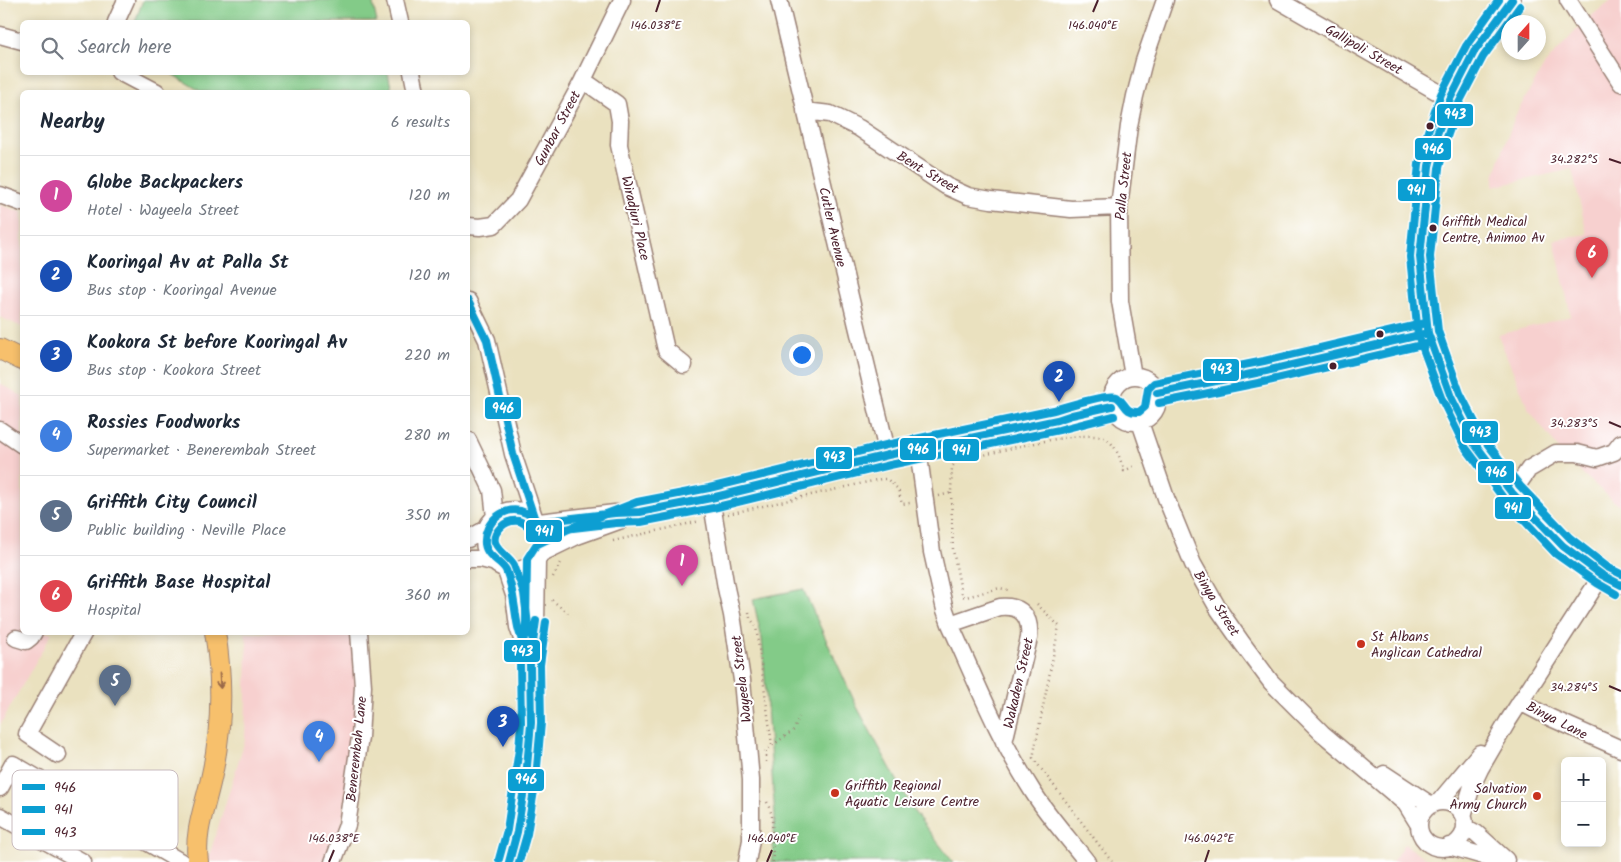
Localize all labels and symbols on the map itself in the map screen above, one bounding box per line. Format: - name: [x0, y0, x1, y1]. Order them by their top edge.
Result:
- north arrow: [1501, 15, 1546, 60]
- text: 146.038°E: [630, 16, 683, 35]
- text: 146.040°E: [1068, 16, 1119, 35]
- street label: Gallipoli Street: [1321, 19, 1407, 81]
- street label: Gunbar Street: [529, 86, 587, 170]
- line badge: 943: [1436, 103, 1474, 127]
- text: 943: [1444, 104, 1467, 126]
- unlabelled marker: [1425, 121, 1435, 131]
- line badge: 946: [1414, 137, 1452, 161]
- text: 946: [1422, 139, 1445, 161]
- street label: Bent Street: [892, 146, 963, 200]
- street label: Palla Street: [1109, 150, 1139, 221]
- text: 34.282°S: [1550, 150, 1599, 169]
- street label: Wiradjuri Place: [615, 174, 656, 264]
- line badge: 941: [1397, 178, 1436, 202]
- text: 941: [1407, 180, 1426, 202]
- street label: Cutler Avenue: [812, 185, 852, 270]
- place label: Griffith Medical Centre, Animoo Av: [1442, 212, 1545, 249]
- marker: Griffith Medical Centre, Animoo Av: [1428, 223, 1438, 233]
- pin: 6: [1576, 237, 1608, 278]
- unlabelled marker: [1375, 329, 1385, 339]
- your location: [789, 342, 815, 368]
- line badge: 943: [1202, 358, 1240, 382]
- text: 943: [1210, 359, 1233, 381]
- pin: 2: [1043, 361, 1075, 402]
- unlabelled marker: [1328, 361, 1338, 371]
- line badge: 946: [484, 396, 522, 420]
- text: 946: [492, 398, 515, 420]
- text: 34.283°S: [1550, 414, 1599, 433]
- line badge: 943: [1461, 420, 1499, 444]
- text: 943: [1469, 422, 1492, 444]
- line badge: 946: [899, 437, 937, 461]
- line badge: 941: [942, 438, 980, 462]
- text: 946: [907, 439, 930, 461]
- text: 941: [952, 440, 971, 462]
- line badge: 943: [815, 446, 853, 470]
- text: 943: [823, 447, 846, 469]
- line badge: 946: [1477, 460, 1515, 484]
- text: 946: [1485, 462, 1508, 484]
- line badge: 941: [1494, 496, 1532, 520]
- text: 941: [1504, 498, 1523, 520]
- line badge: 941: [525, 519, 563, 543]
- text: 941: [535, 521, 554, 543]
- pin: 1: [666, 545, 698, 586]
- street label: Binya Street: [1187, 566, 1245, 641]
- place label: St Albans Anglican Cathedral: [1371, 626, 1483, 664]
- street label: Wayeela Street: [726, 633, 758, 724]
- street label: Wakaden Street: [998, 635, 1040, 731]
- marker: St Albans Anglican Cathedral: [1355, 638, 1367, 650]
- line badge: 943: [503, 639, 541, 663]
- text: 943: [511, 641, 534, 663]
- pin: 5: [99, 665, 131, 706]
- one-way arrow: [216, 673, 225, 689]
- text: 34.284°S: [1550, 678, 1598, 697]
- street label: Benerembah Lane: [341, 695, 374, 803]
- street label: Binya Lane: [1522, 696, 1592, 746]
- pin: 3: [487, 706, 519, 747]
- pin: 4: [303, 721, 335, 762]
- line badge: 946: [507, 768, 545, 792]
- text: 946: [515, 769, 538, 791]
- legend: [12, 770, 178, 850]
- place label: Griffith Regional Aquatic Leisure Centre: [845, 775, 980, 813]
- text: 946: [54, 777, 76, 799]
- place label: Salvation Army Church: [1450, 778, 1527, 816]
- marker: Griffith Regional Aquatic Leisure Centre: [829, 787, 841, 799]
- marker: Salvation Army Church: [1531, 790, 1543, 802]
- text: 941: [54, 799, 73, 821]
- text: 943: [54, 822, 77, 844]
- text: 146.038°E: [308, 829, 361, 848]
- text: 146.040°E: [747, 829, 798, 848]
- text: 146.042°E: [1184, 829, 1235, 848]

